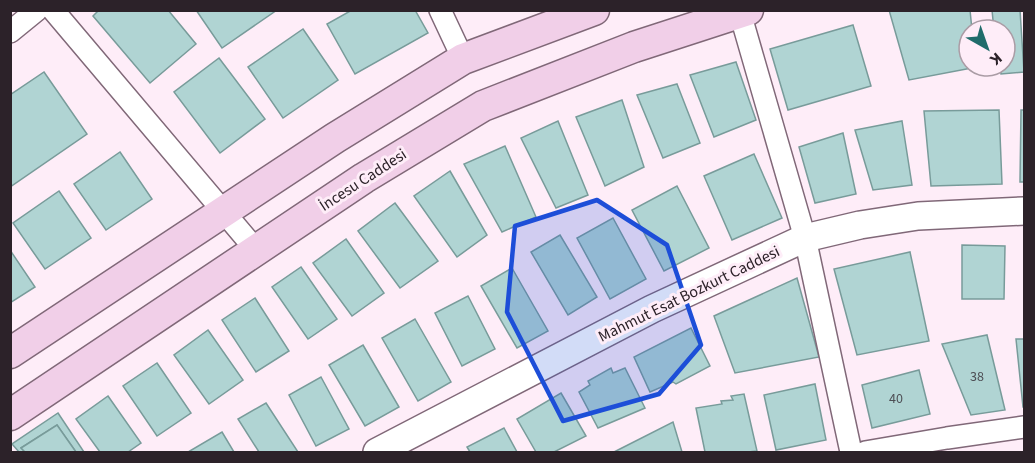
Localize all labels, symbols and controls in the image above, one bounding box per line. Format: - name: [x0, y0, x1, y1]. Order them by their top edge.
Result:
- north arrow: [957, 18, 1017, 78]
- text: K: [985, 47, 1007, 70]
- street label: İncesu Caddesi: [315, 144, 411, 216]
- street label: Mahmut Esat Bozkurt Caddesi: [595, 240, 783, 348]
- house number: 38: [970, 367, 984, 387]
- house number: 40: [889, 389, 903, 409]

